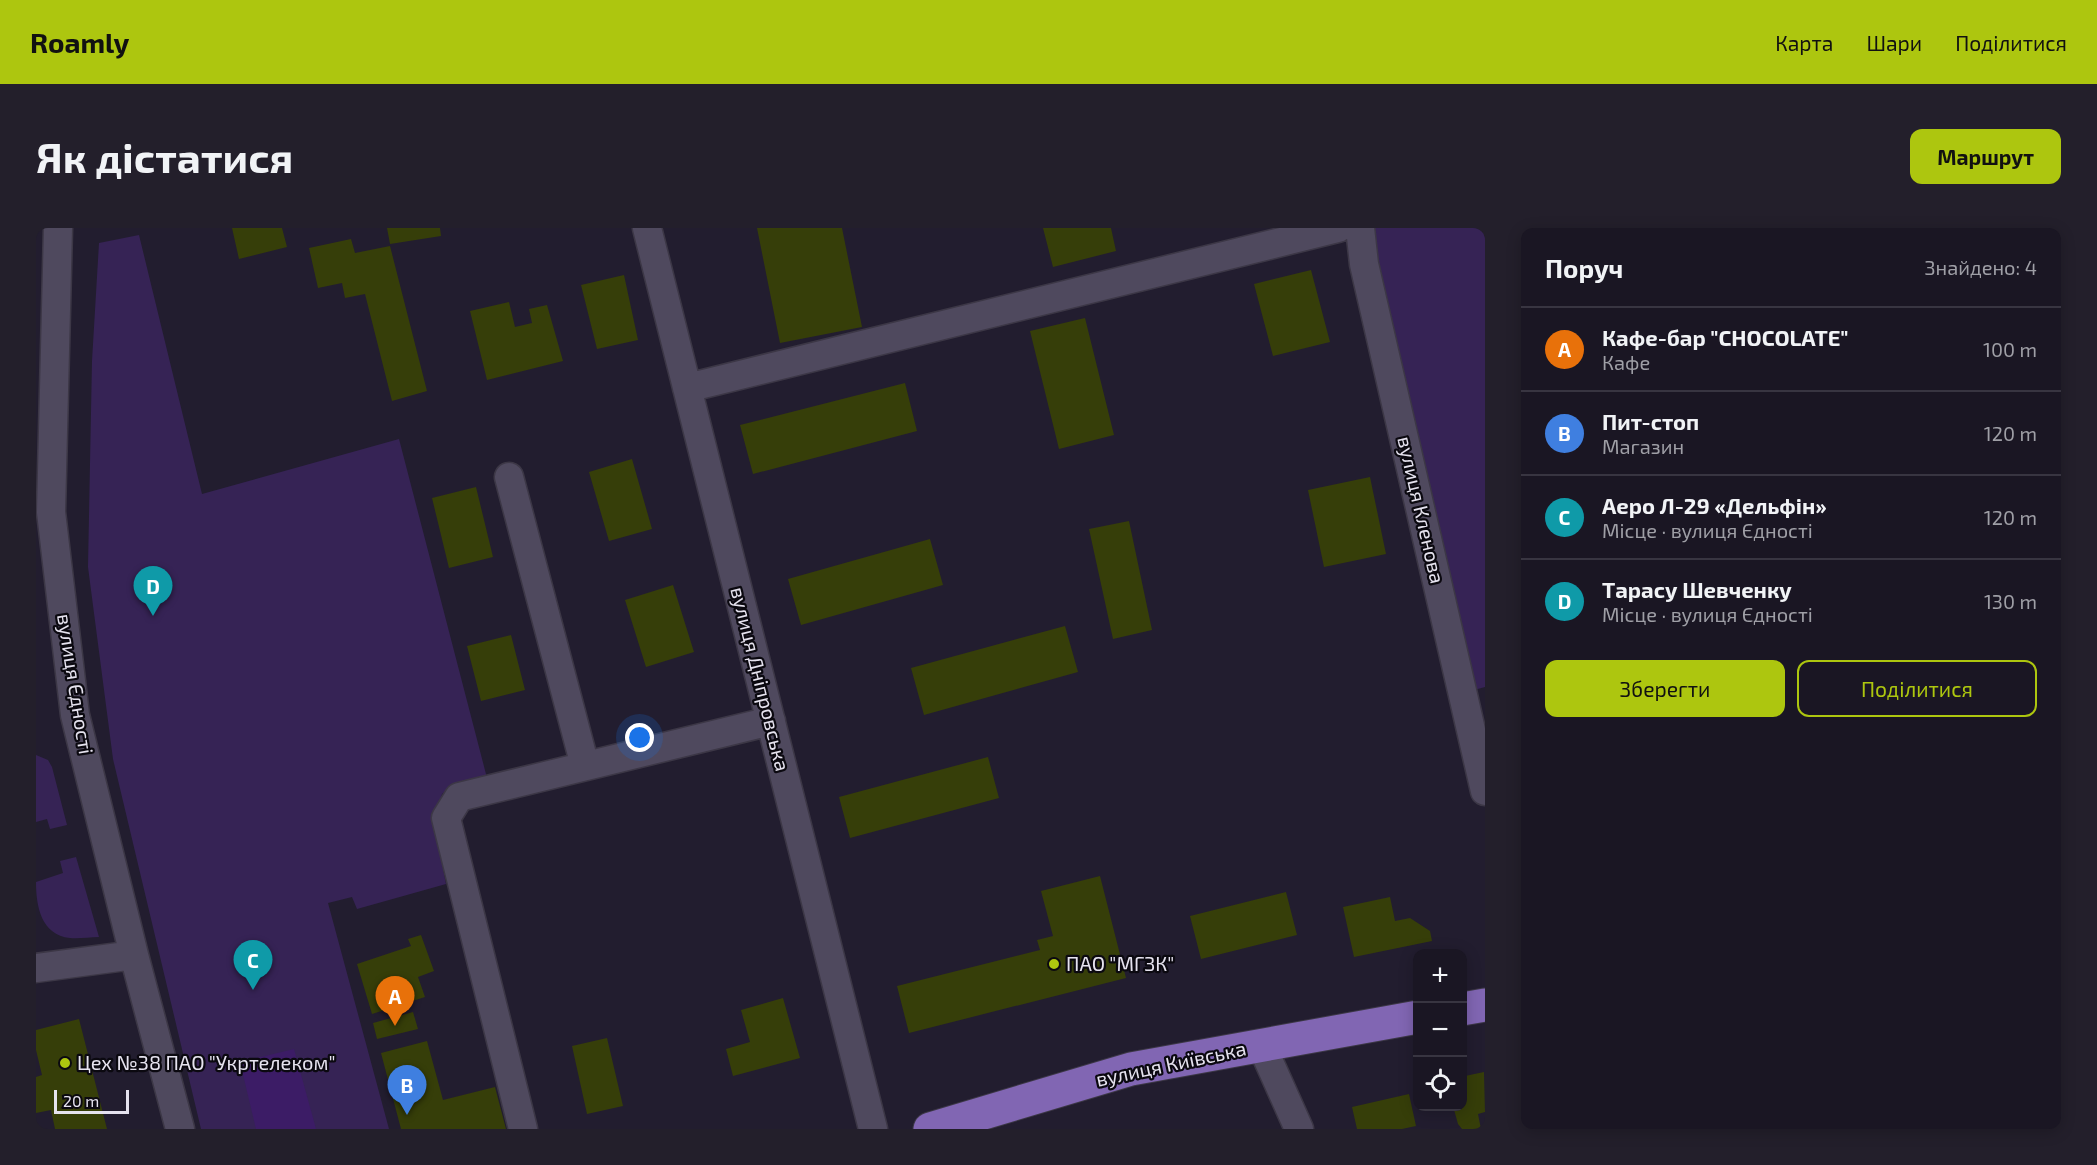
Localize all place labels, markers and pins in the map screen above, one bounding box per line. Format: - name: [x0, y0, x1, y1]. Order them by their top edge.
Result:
- pin: D: [134, 566, 172, 616]
- pin: C: [234, 940, 272, 990]
- place label: ПАО "МГЗК": [1066, 951, 1174, 975]
- marker: ПАО "МГЗК": [1047, 957, 1061, 971]
- pin: A: [376, 976, 414, 1026]
- place label: Цех №38 ПАО "Укртелеком": [77, 1050, 335, 1074]
- marker: Цех №38 ПАО "Укртелеком": [58, 1056, 72, 1070]
- pin: B: [388, 1066, 427, 1115]

